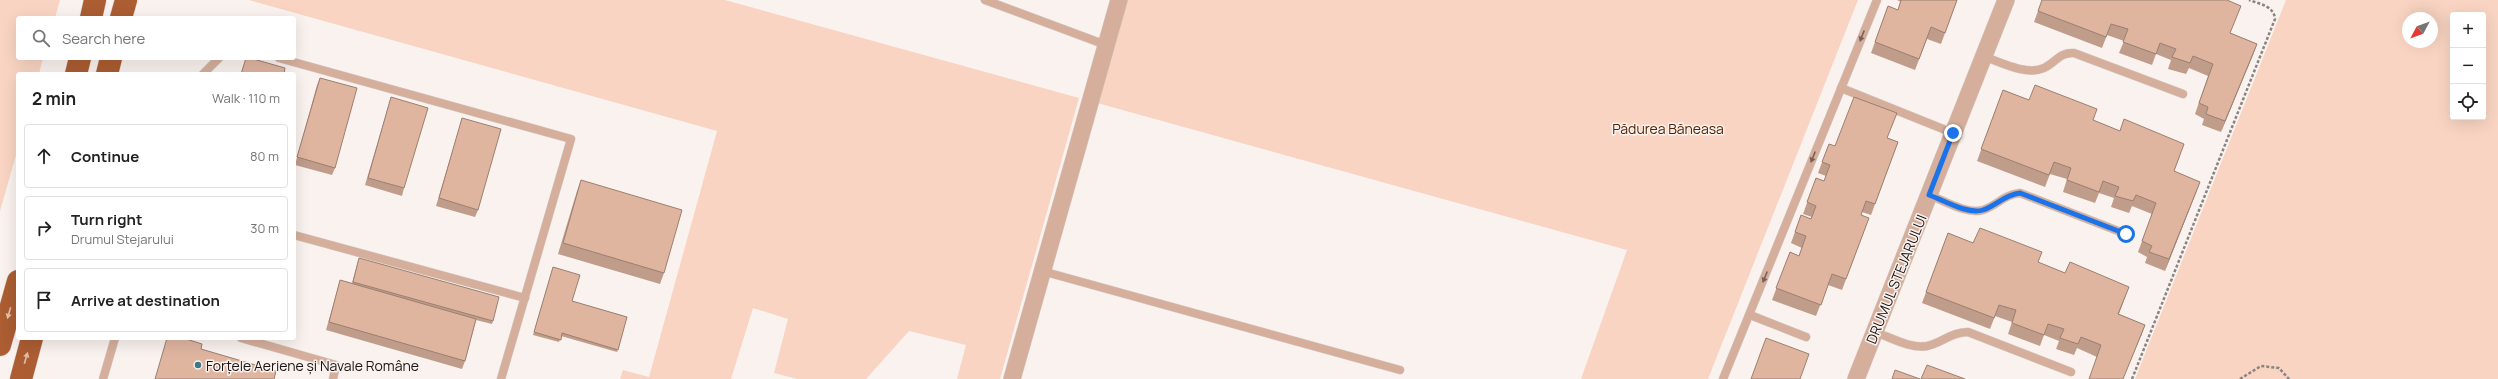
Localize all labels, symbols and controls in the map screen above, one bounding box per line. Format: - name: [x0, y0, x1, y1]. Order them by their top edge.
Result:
- north arrow: [2402, 12, 2438, 48]
- map controls: [2450, 12, 2486, 120]
- button: +: [2450, 12, 2486, 48]
- search box: [16, 16, 296, 60]
- icon: search: [30, 27, 52, 49]
- text: Search here: [62, 28, 145, 49]
- one-way arrow: [1859, 31, 1865, 43]
- button: −: [2450, 48, 2486, 84]
- button: locate: [2450, 84, 2486, 120]
- text: 2 min: [32, 87, 76, 110]
- text: Walk · 110 m: [212, 89, 280, 107]
- park label: Pădurea Băneasa: [1612, 119, 1724, 138]
- route end: [1944, 124, 1962, 142]
- icon: ahead: [33, 145, 55, 167]
- text: Continue: [71, 146, 139, 167]
- text: 80 m: [250, 147, 279, 165]
- one-way arrow: [1810, 151, 1816, 163]
- text: Turn right: [71, 209, 142, 230]
- street label: DRUMUL STEJARULUI: [1861, 212, 1931, 346]
- icon: right: [33, 217, 55, 239]
- text: 30 m: [250, 219, 279, 237]
- route start: [2117, 225, 2135, 243]
- text: Drumul Stejarului: [71, 230, 174, 248]
- one-way arrow: [1761, 272, 1767, 284]
- icon: arrive: [33, 289, 55, 311]
- text: Arrive at destination: [71, 290, 220, 311]
- one-way arrow: [6, 308, 12, 320]
- one-way arrow: [24, 352, 30, 365]
- place label: Forțele Aeriene și Navale Române: [206, 356, 419, 375]
- marker: Forțele Aeriene și Navale Române: [193, 360, 203, 370]

